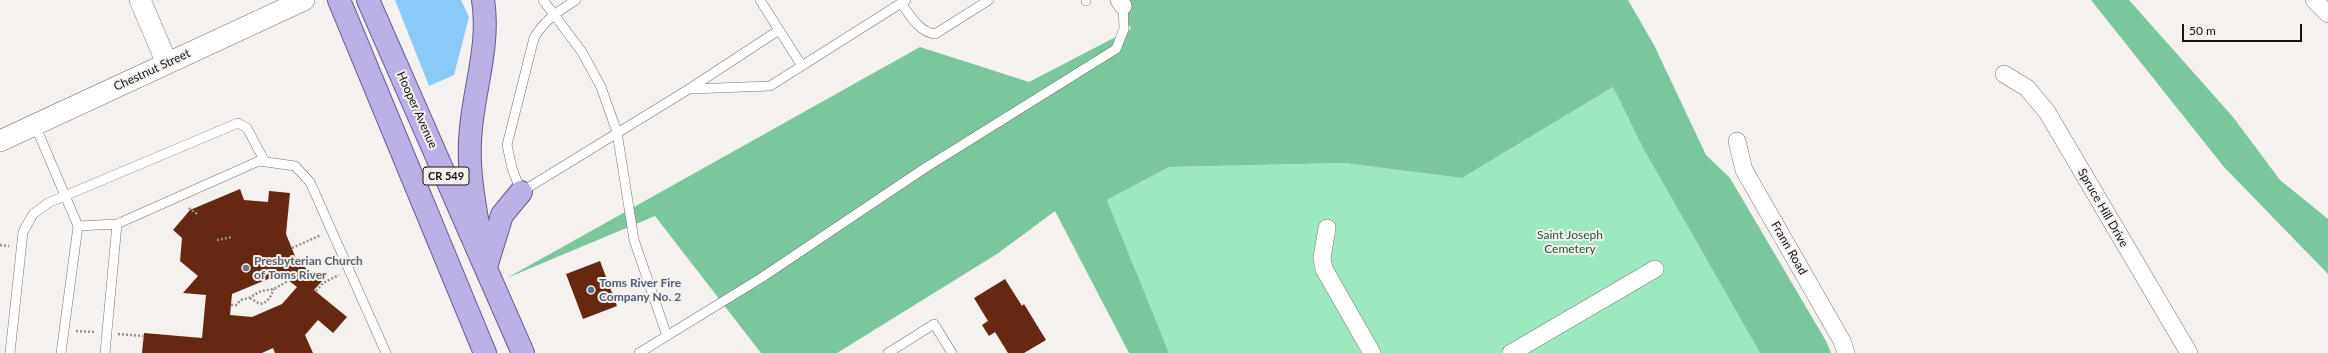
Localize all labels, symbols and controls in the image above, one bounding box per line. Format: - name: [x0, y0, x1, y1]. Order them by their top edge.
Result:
- scale bar: [2184, 16, 2304, 42]
- text: 50 m: [2189, 23, 2216, 38]
- street label: Chestnut Street: [111, 46, 193, 94]
- street label: Hooper Avenue: [394, 69, 440, 151]
- street label: Spruce Hill Drive: [2075, 166, 2131, 250]
- road number: CR 549: [423, 167, 469, 185]
- street label: Frann Road: [1768, 219, 1810, 277]
- park label: Saint Joseph Cemetery: [1537, 228, 1603, 256]
- place label: Presbyterian Church of Toms River: [254, 254, 363, 282]
- marker: Presbyterian Church of Toms River: [241, 263, 251, 273]
- place label: Toms River Fire Company No. 2: [599, 276, 681, 304]
- marker: Toms River Fire Company No. 2: [586, 285, 596, 295]

